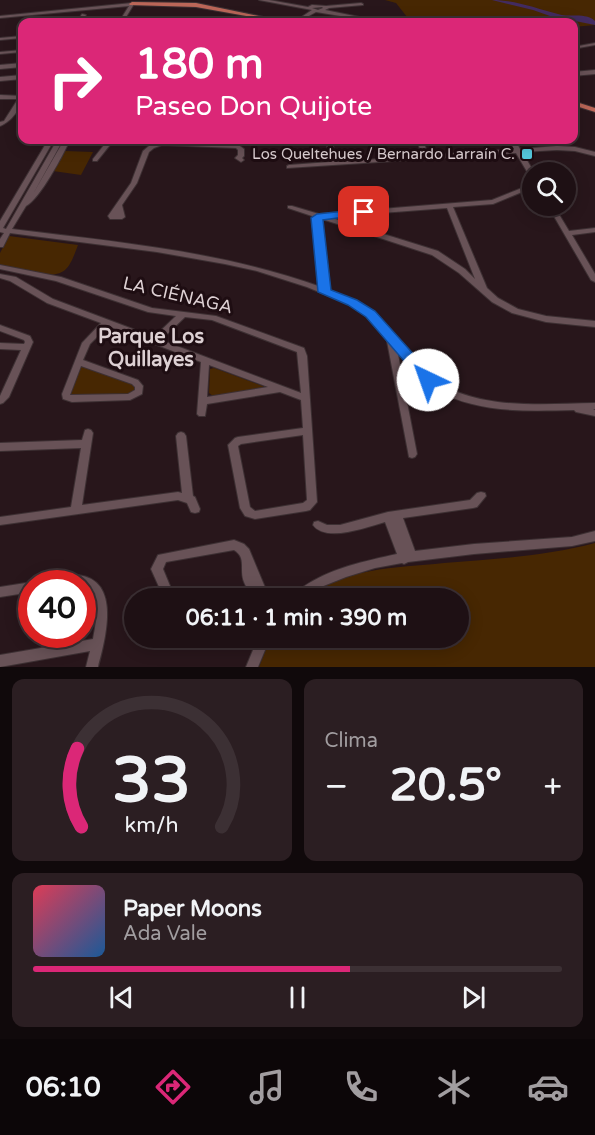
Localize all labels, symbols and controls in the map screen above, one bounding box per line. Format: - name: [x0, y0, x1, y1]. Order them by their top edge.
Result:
- text: 180 m: [135, 39, 264, 90]
- icon: right: [36, 42, 114, 120]
- text: Paseo Don Quijote: [135, 90, 372, 123]
- place label: Los Queltehues / Bernardo Larraín C.: [252, 145, 515, 163]
- marker: Los Queltehues / Bernardo Larraín C.: [520, 147, 534, 161]
- map controls: [522, 162, 576, 216]
- button: search: [522, 162, 576, 216]
- pin: [338, 186, 389, 237]
- icon: arrive: [347, 195, 380, 228]
- street label: LA CIÉNAGA: [121, 272, 235, 318]
- district label: Parque Los Quillayes: [98, 325, 204, 372]
- position arrow: [396, 348, 460, 412]
- speed limit sign: 40: [18, 570, 96, 648]
- text: 06:11 · 1 min · 390 m: [186, 605, 407, 631]
- text: Clima: [325, 729, 378, 753]
- text: 33: [113, 744, 191, 819]
- text: 20.5°: [389, 759, 502, 813]
- text: −: [325, 767, 348, 806]
- text: +: [543, 767, 562, 806]
- text: km/h: [125, 812, 179, 838]
- text: Paper Moons: [123, 896, 262, 922]
- text: Ada Vale: [123, 922, 207, 946]
- icon: previous: [105, 981, 138, 1014]
- icon: pause: [281, 981, 314, 1014]
- icon: next: [457, 981, 490, 1014]
- icon: directions: [152, 1066, 194, 1108]
- icon: music: [246, 1066, 288, 1108]
- icon: phone: [340, 1066, 382, 1108]
- icon: climate: [433, 1066, 475, 1108]
- icon: car: [527, 1066, 569, 1108]
- text: 06:10: [26, 1071, 101, 1104]

